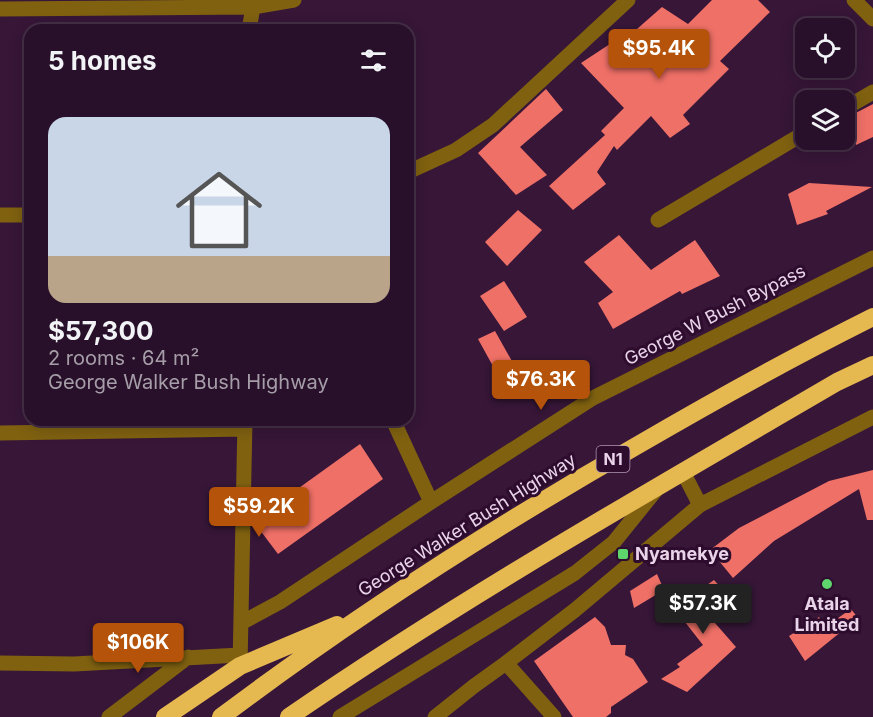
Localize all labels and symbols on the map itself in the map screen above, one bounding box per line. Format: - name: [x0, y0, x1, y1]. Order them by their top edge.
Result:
- pin: $95.4K: [610, 29, 708, 80]
- street label: George W Bush Bypass: [621, 260, 809, 369]
- pin: $76.3K: [492, 360, 590, 411]
- road number: N1: [596, 446, 630, 472]
- street label: George Walker Bush Highway: [354, 449, 579, 600]
- pin: $59.2K: [210, 487, 308, 538]
- place label: Nyamekye: [635, 543, 729, 564]
- marker: Nyamekye: [616, 547, 630, 561]
- marker: Atala Limited: [820, 577, 834, 591]
- pin: $57.3K: [654, 584, 752, 635]
- place label: Atala Limited: [795, 593, 859, 635]
- pin: $106K: [96, 623, 180, 674]

